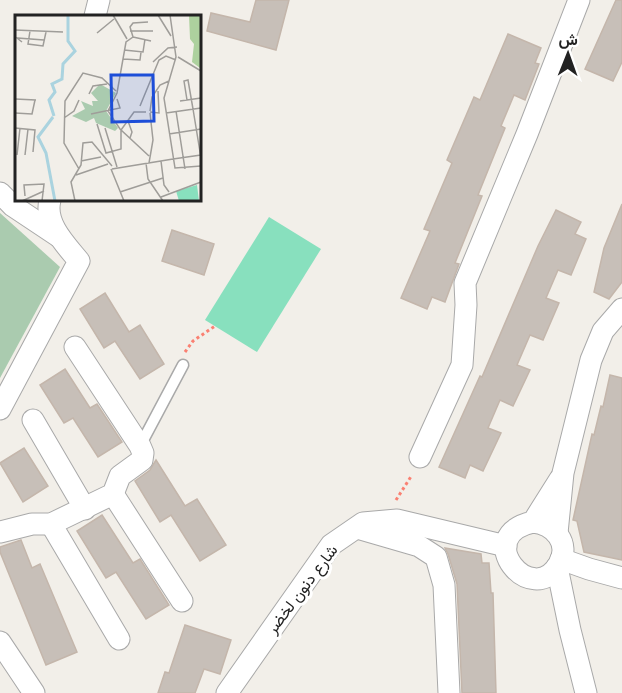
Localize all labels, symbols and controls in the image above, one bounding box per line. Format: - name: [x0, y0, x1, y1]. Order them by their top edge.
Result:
- inset map: [15, 15, 201, 201]
- north arrow: [538, 24, 598, 84]
- text: ش: [558, 29, 578, 50]
- street label: شارع دنون لخضر: [261, 540, 343, 639]

